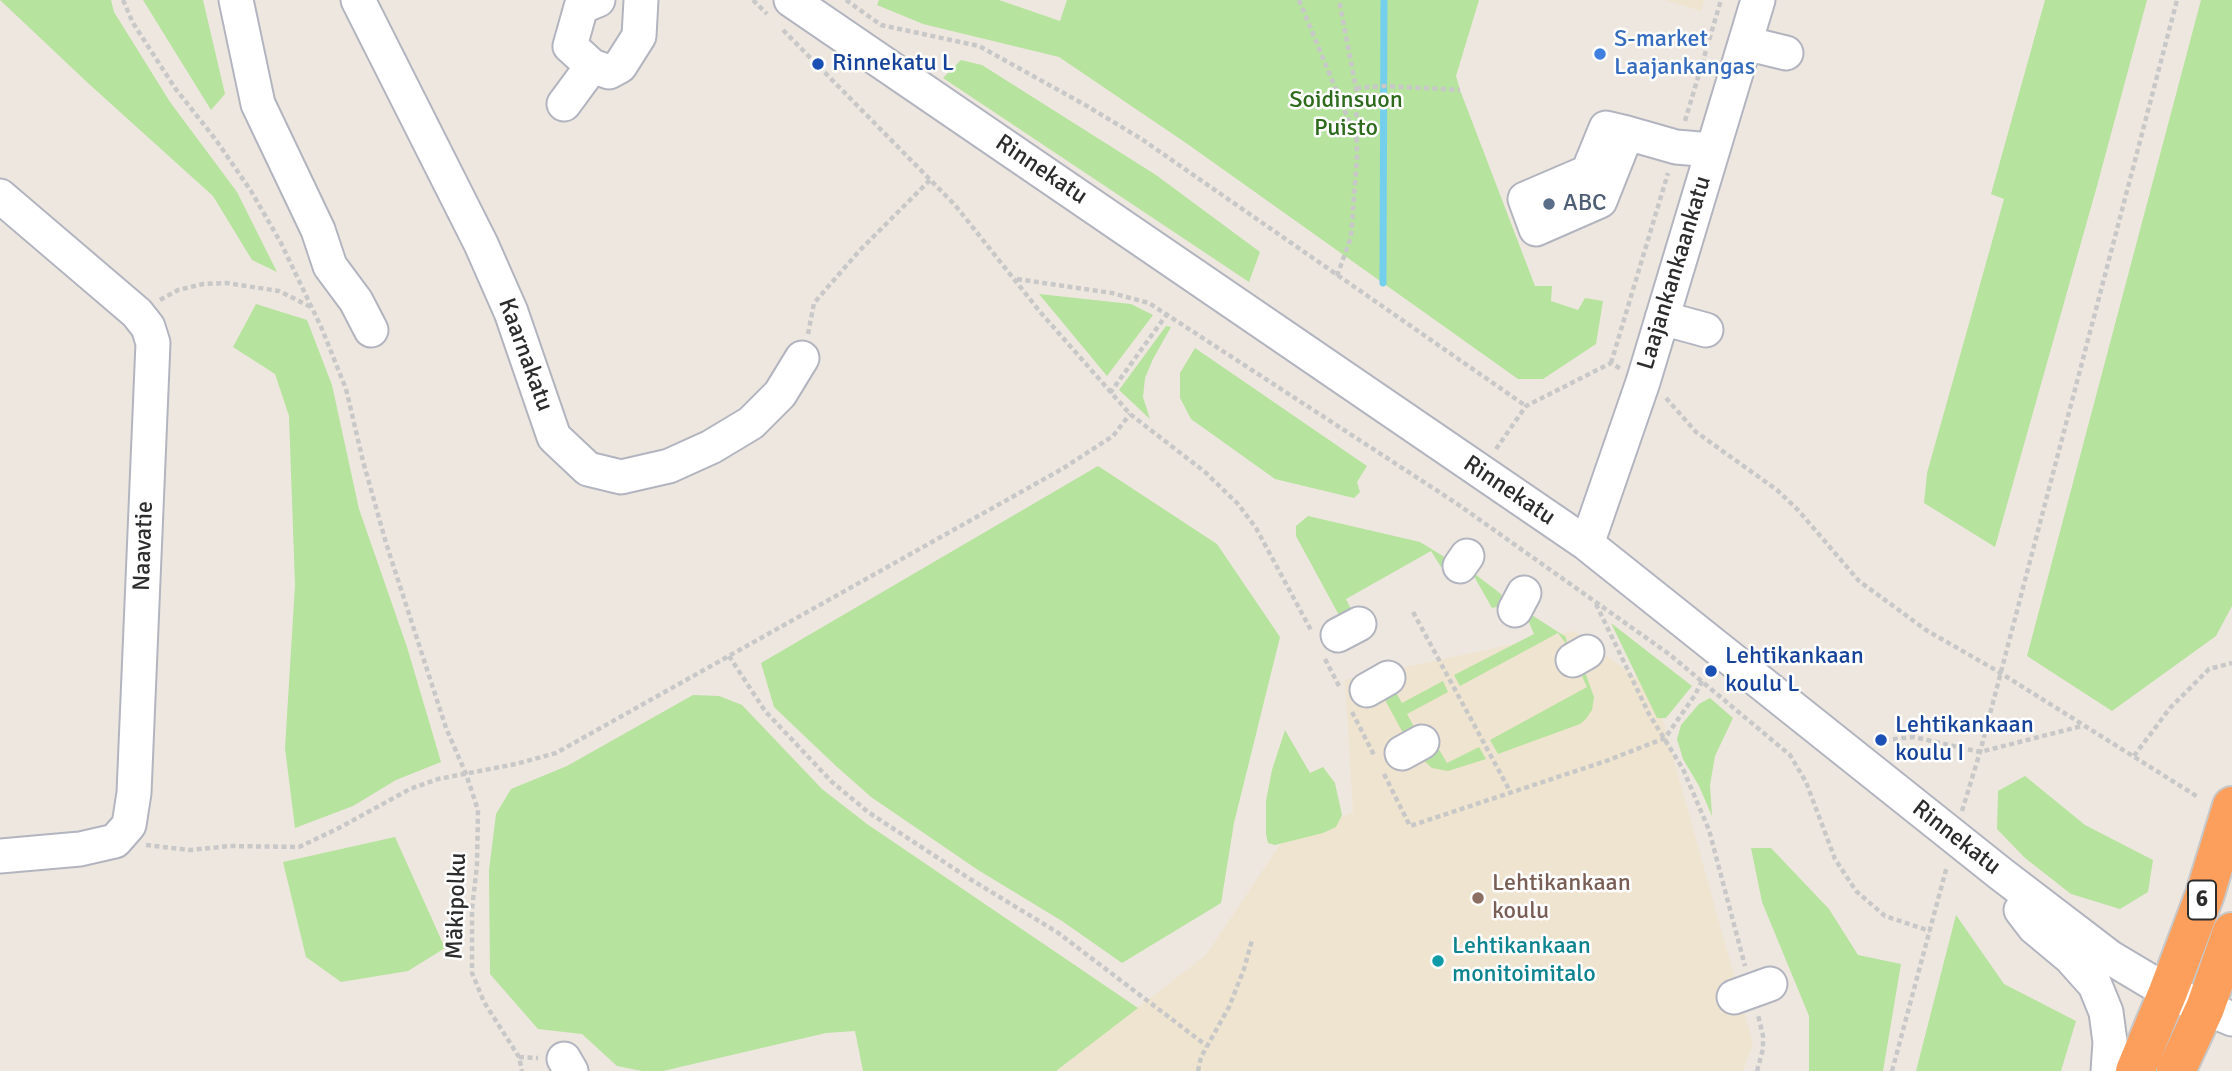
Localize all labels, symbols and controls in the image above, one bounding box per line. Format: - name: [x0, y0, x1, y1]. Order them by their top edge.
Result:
- place label: S-market Laajankangas: [1614, 26, 1755, 82]
- marker: S-market Laajankangas: [1592, 46, 1608, 62]
- place label: Rinnekatu L: [832, 50, 954, 78]
- marker: Rinnekatu L: [810, 56, 826, 72]
- park label: Soidinsuon Puisto: [1289, 87, 1403, 143]
- street label: Rinnekatu: [990, 129, 1092, 211]
- street label: Laajankankaankatu: [1632, 173, 1718, 373]
- place label: ABC: [1563, 190, 1607, 218]
- marker: ABC: [1541, 196, 1557, 212]
- street label: Kaarnakatu: [491, 295, 559, 415]
- street label: Rinnekatu: [1458, 450, 1560, 532]
- street label: Naavatie: [128, 500, 160, 592]
- place label: Lehtikankaan koulu L: [1725, 643, 1864, 699]
- marker: Lehtikankaan koulu L: [1703, 663, 1719, 679]
- place label: Lehtikankaan koulu I: [1895, 712, 2034, 768]
- marker: Lehtikankaan koulu I: [1873, 732, 1889, 748]
- street label: Rinnekatu: [1906, 794, 2006, 882]
- street label: Mäkipolku: [441, 852, 473, 960]
- place label: Lehtikankaan koulu: [1492, 870, 1631, 926]
- road number: 6: [2188, 880, 2216, 920]
- marker: Lehtikankaan koulu: [1470, 890, 1486, 906]
- place label: Lehtikankaan monitoimitalo: [1452, 933, 1596, 989]
- marker: Lehtikankaan monitoimitalo: [1430, 953, 1446, 969]

